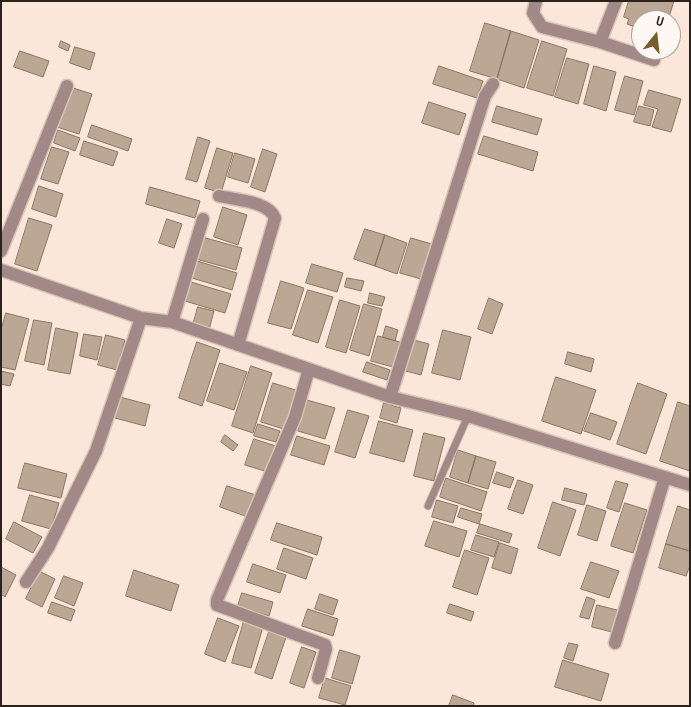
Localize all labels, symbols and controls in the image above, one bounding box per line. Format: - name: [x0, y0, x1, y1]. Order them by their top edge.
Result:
- north arrow: [631, 10, 681, 60]
- text: U: [654, 12, 666, 30]

